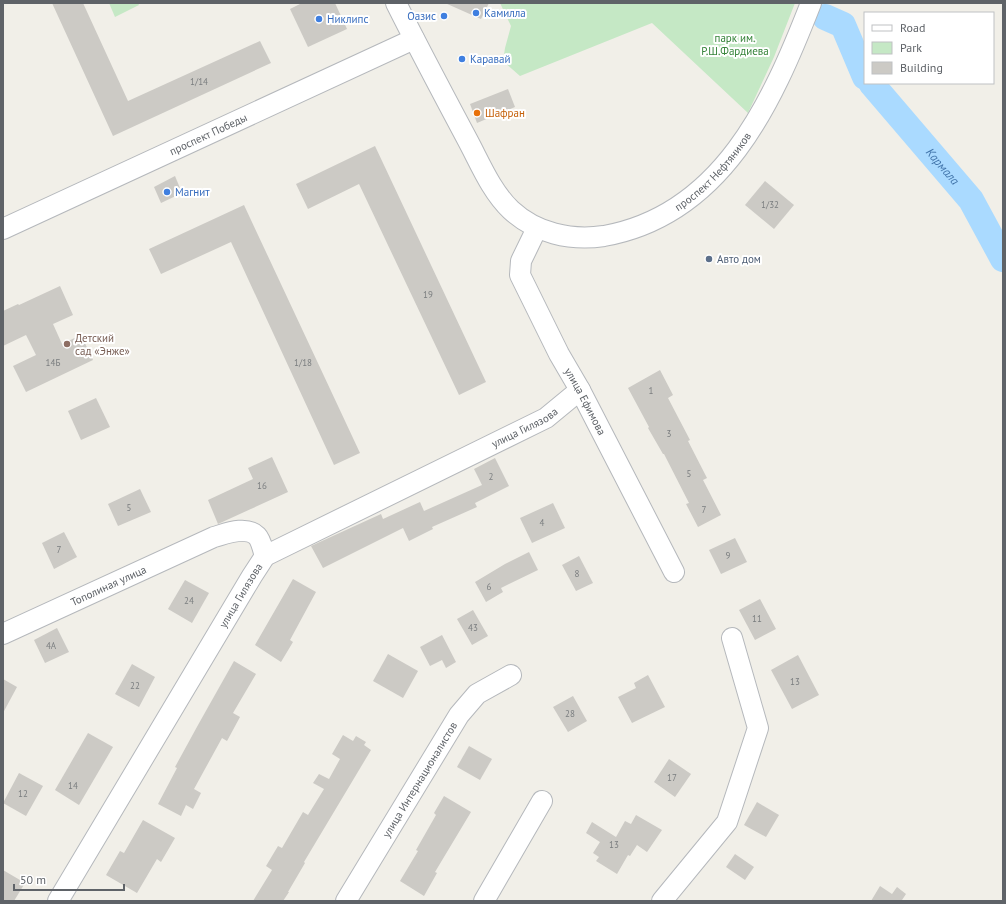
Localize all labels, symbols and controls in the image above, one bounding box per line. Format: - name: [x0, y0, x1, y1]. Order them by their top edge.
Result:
- place label: Камилла: [484, 6, 526, 20]
- marker: Камилла: [471, 8, 481, 18]
- place label: Оазис: [407, 9, 436, 23]
- marker: Оазис: [439, 11, 449, 21]
- place label: Никлипс: [327, 12, 368, 26]
- legend: [864, 12, 994, 84]
- marker: Никлипс: [314, 14, 324, 24]
- text: Road: [900, 20, 925, 35]
- park label: парк им. Р.Ш.Фардиева: [701, 31, 769, 58]
- text: Park: [900, 40, 922, 55]
- place label: Каравай: [470, 52, 511, 66]
- marker: Каравай: [457, 54, 467, 64]
- text: Building: [900, 60, 943, 75]
- house number: 1/14: [190, 76, 208, 87]
- place label: Шафран: [485, 106, 525, 120]
- marker: Шафран: [472, 108, 482, 118]
- street label: проспект Победы: [167, 110, 249, 158]
- street label: проспект Нефтяников: [672, 129, 754, 214]
- water label: Кармала: [923, 145, 963, 188]
- place label: Магнит: [175, 185, 210, 199]
- marker: Магнит: [162, 187, 172, 197]
- house number: 1/32: [761, 199, 779, 210]
- place label: Авто дом: [717, 252, 761, 266]
- marker: Авто дом: [704, 254, 714, 264]
- house number: 19: [423, 289, 433, 300]
- place label: Детский сад «Энже»: [75, 331, 130, 358]
- marker: Детский сад «Энже»: [62, 339, 72, 349]
- house number: 14Б: [46, 357, 60, 368]
- house number: 1/18: [294, 357, 312, 368]
- street label: улица Ефимова: [562, 365, 609, 437]
- house number: 1: [649, 385, 654, 396]
- street label: улица Гилязова: [489, 404, 561, 451]
- house number: 3: [667, 428, 672, 439]
- house number: 5: [687, 468, 692, 479]
- house number: 2: [489, 471, 494, 482]
- house number: 16: [257, 480, 267, 491]
- house number: 5: [127, 502, 132, 513]
- house number: 7: [702, 504, 707, 515]
- house number: 4: [540, 517, 545, 528]
- house number: 7: [57, 544, 62, 555]
- house number: 9: [726, 550, 731, 561]
- street label: улица Гилязова: [216, 560, 266, 630]
- street label: Тополиная улица: [68, 562, 148, 609]
- house number: 8: [575, 568, 580, 579]
- house number: 6: [487, 581, 492, 592]
- house number: 24: [184, 595, 194, 606]
- house number: 11: [752, 613, 762, 624]
- house number: 43: [468, 622, 478, 633]
- house number: 4А: [46, 640, 57, 651]
- house number: 13: [790, 676, 800, 687]
- house number: 22: [130, 680, 140, 691]
- house number: 28: [565, 708, 575, 719]
- street label: улица Интернационалистов: [379, 719, 460, 840]
- house number: 17: [667, 772, 677, 783]
- house number: 14: [68, 780, 78, 791]
- house number: 12: [18, 788, 28, 799]
- house number: 13: [609, 839, 619, 850]
- scale bar: [14, 866, 124, 892]
- text: 50 m: [20, 872, 46, 887]

